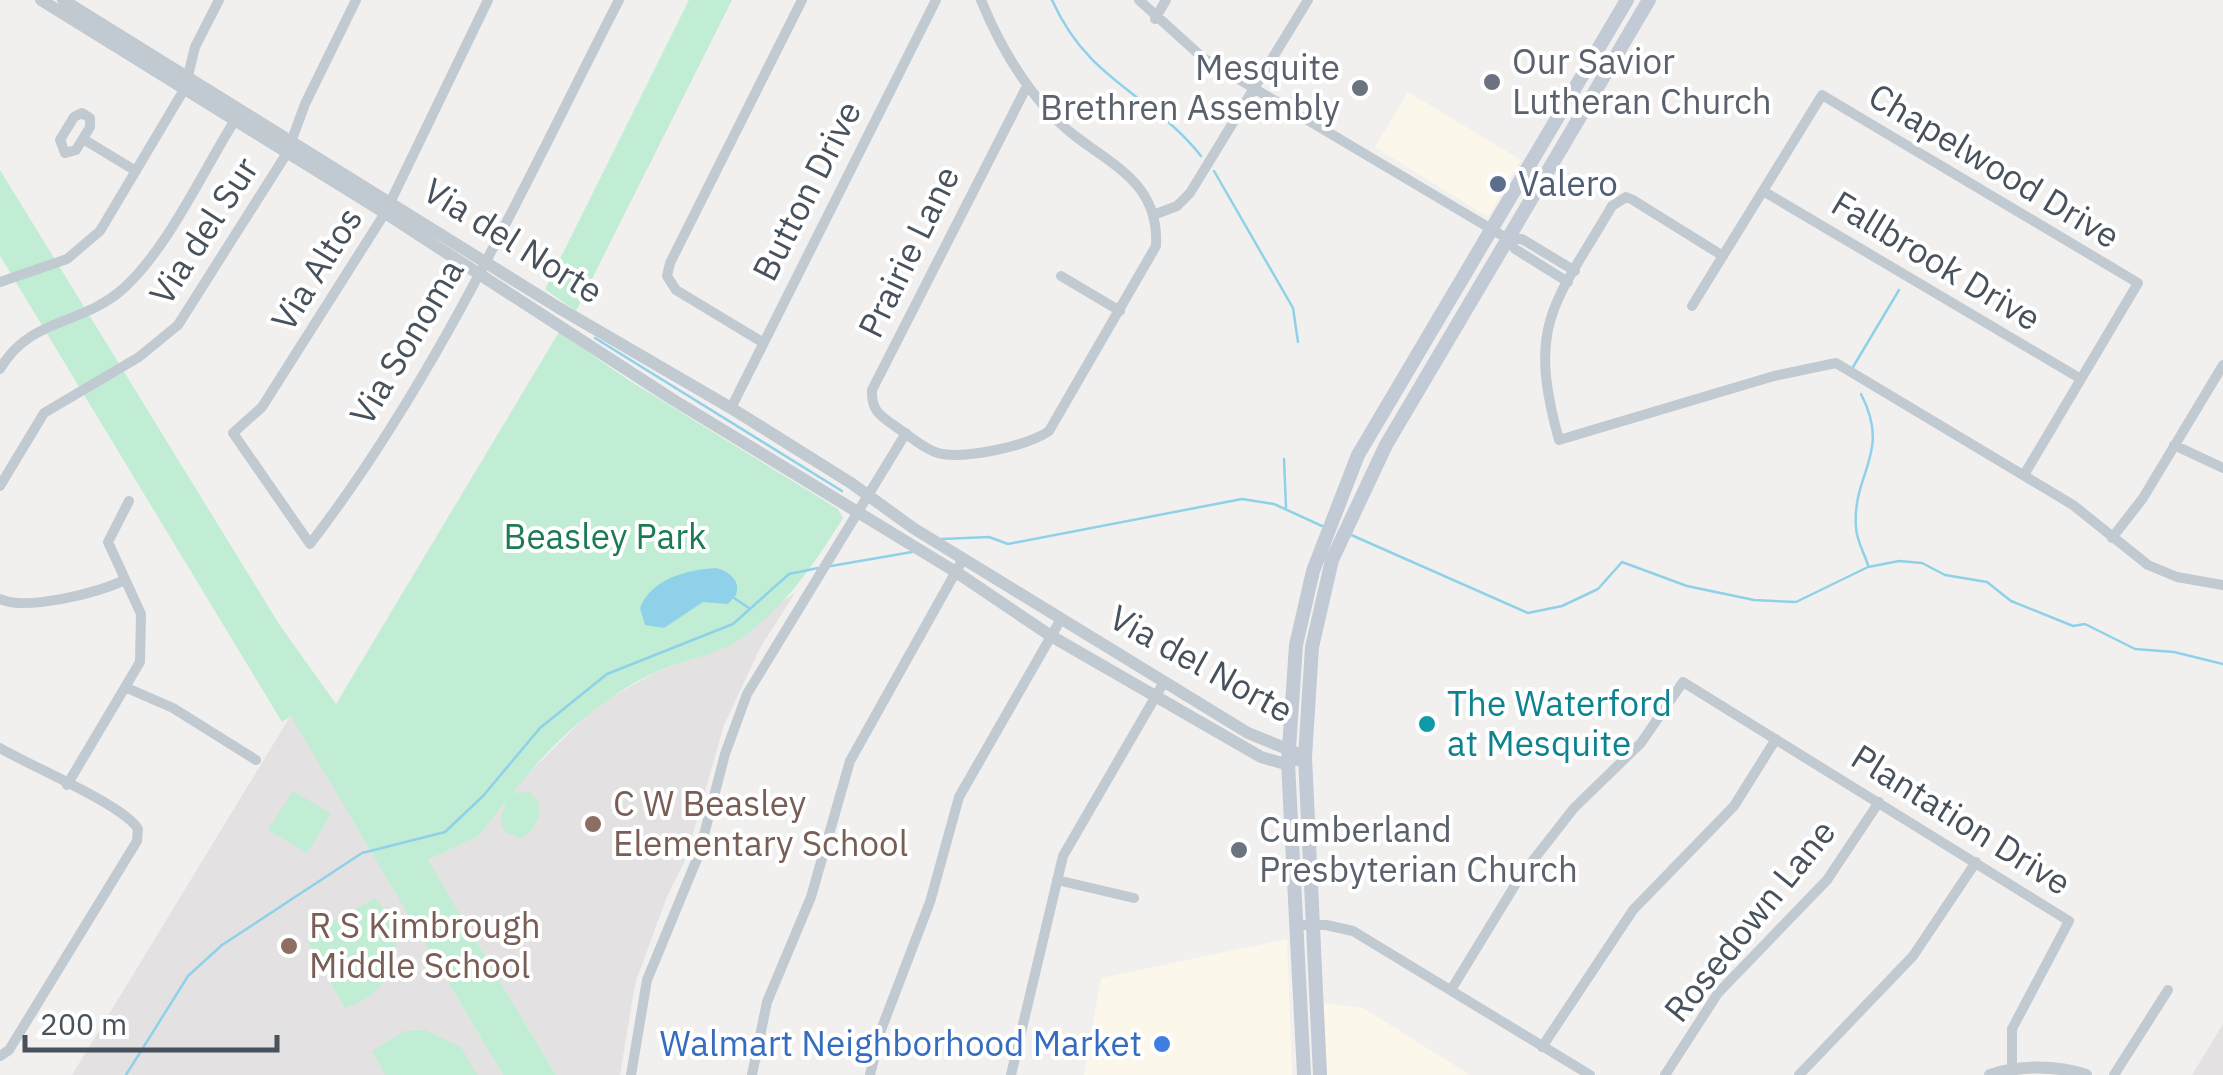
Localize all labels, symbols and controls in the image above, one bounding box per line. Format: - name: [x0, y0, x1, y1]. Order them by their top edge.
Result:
- place label: Our Savior Lutheran Church: [1512, 38, 1772, 124]
- place label: Mesquite Brethren Assembly: [1040, 44, 1340, 130]
- marker: Our Savior Lutheran Church: [1481, 71, 1503, 93]
- street label: Chapelwood Drive: [1861, 72, 2128, 258]
- marker: Mesquite Brethren Assembly: [1349, 77, 1371, 99]
- street label: Button Drive: [741, 93, 871, 288]
- street label: Via del Sur: [138, 148, 268, 313]
- street label: Prairie Lane: [847, 158, 969, 345]
- place label: Valero: [1518, 160, 1618, 206]
- street label: Via del Norte: [415, 167, 612, 313]
- marker: Valero: [1487, 173, 1509, 195]
- street label: Fallbrook Drive: [1824, 180, 2049, 341]
- street label: Via Altos: [260, 198, 372, 339]
- street label: Via Sonoma: [339, 250, 474, 433]
- park label: Beasley Park: [504, 513, 706, 559]
- street label: Via del Norte: [1102, 594, 1301, 732]
- place label: The Waterford at Mesquite: [1447, 680, 1672, 766]
- marker: The Waterford at Mesquite: [1416, 713, 1438, 735]
- street label: Plantation Drive: [1843, 733, 2080, 905]
- place label: C W Beasley Elementary School: [613, 780, 908, 866]
- place label: Cumberland Presbyterian Church: [1259, 806, 1578, 892]
- street label: Rosedown Lane: [1653, 810, 1845, 1031]
- marker: C W Beasley Elementary School: [582, 813, 604, 835]
- marker: Cumberland Presbyterian Church: [1228, 839, 1250, 861]
- place label: R S Kimbrough Middle School: [309, 902, 541, 988]
- marker: R S Kimbrough Middle School: [278, 935, 300, 957]
- scale bar: [25, 990, 278, 1052]
- text: 200 m: [40, 1004, 127, 1043]
- place label: Walmart Neighborhood Market: [659, 1020, 1142, 1066]
- marker: Walmart Neighborhood Market: [1151, 1033, 1173, 1055]

